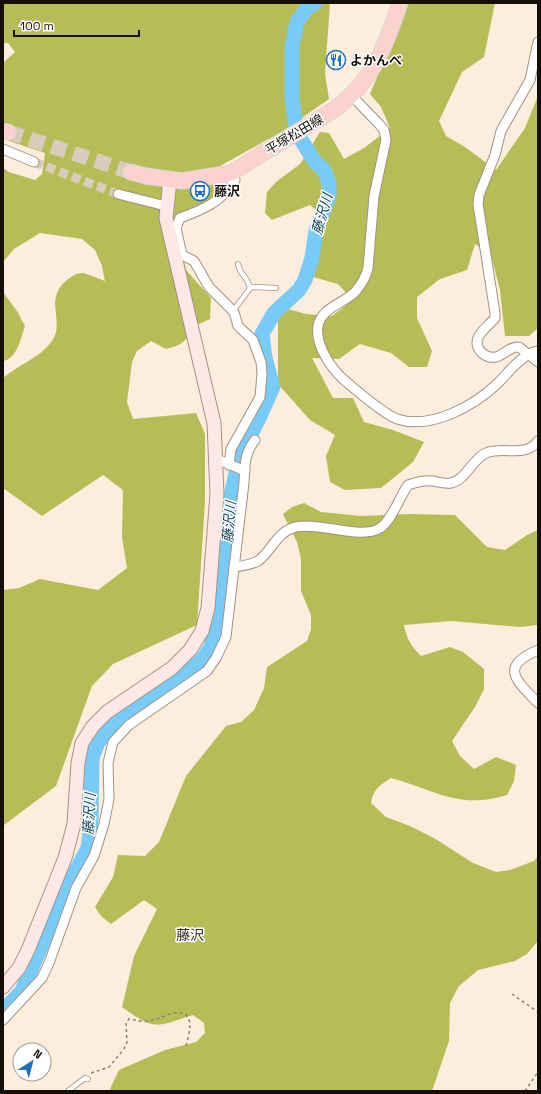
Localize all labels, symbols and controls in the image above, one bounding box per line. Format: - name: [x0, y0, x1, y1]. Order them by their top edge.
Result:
- scale bar: [14, 12, 139, 38]
- text: 100 m: [20, 18, 54, 34]
- restaurant icon: よかんべ: [325, 49, 347, 71]
- place label: よかんべ: [350, 52, 402, 69]
- street label: 平塚松田線: [262, 110, 326, 158]
- bus stop icon: 藤沢: [189, 180, 211, 202]
- place label: 藤沢: [214, 183, 240, 200]
- water label: 藤沢川: [308, 189, 337, 237]
- water label: 藤沢川: [218, 498, 240, 544]
- water label: 藤沢川: [79, 791, 99, 835]
- district label: 藤沢: [176, 926, 204, 944]
- north arrow: [12, 1042, 52, 1082]
- text: N: [31, 1046, 45, 1062]

